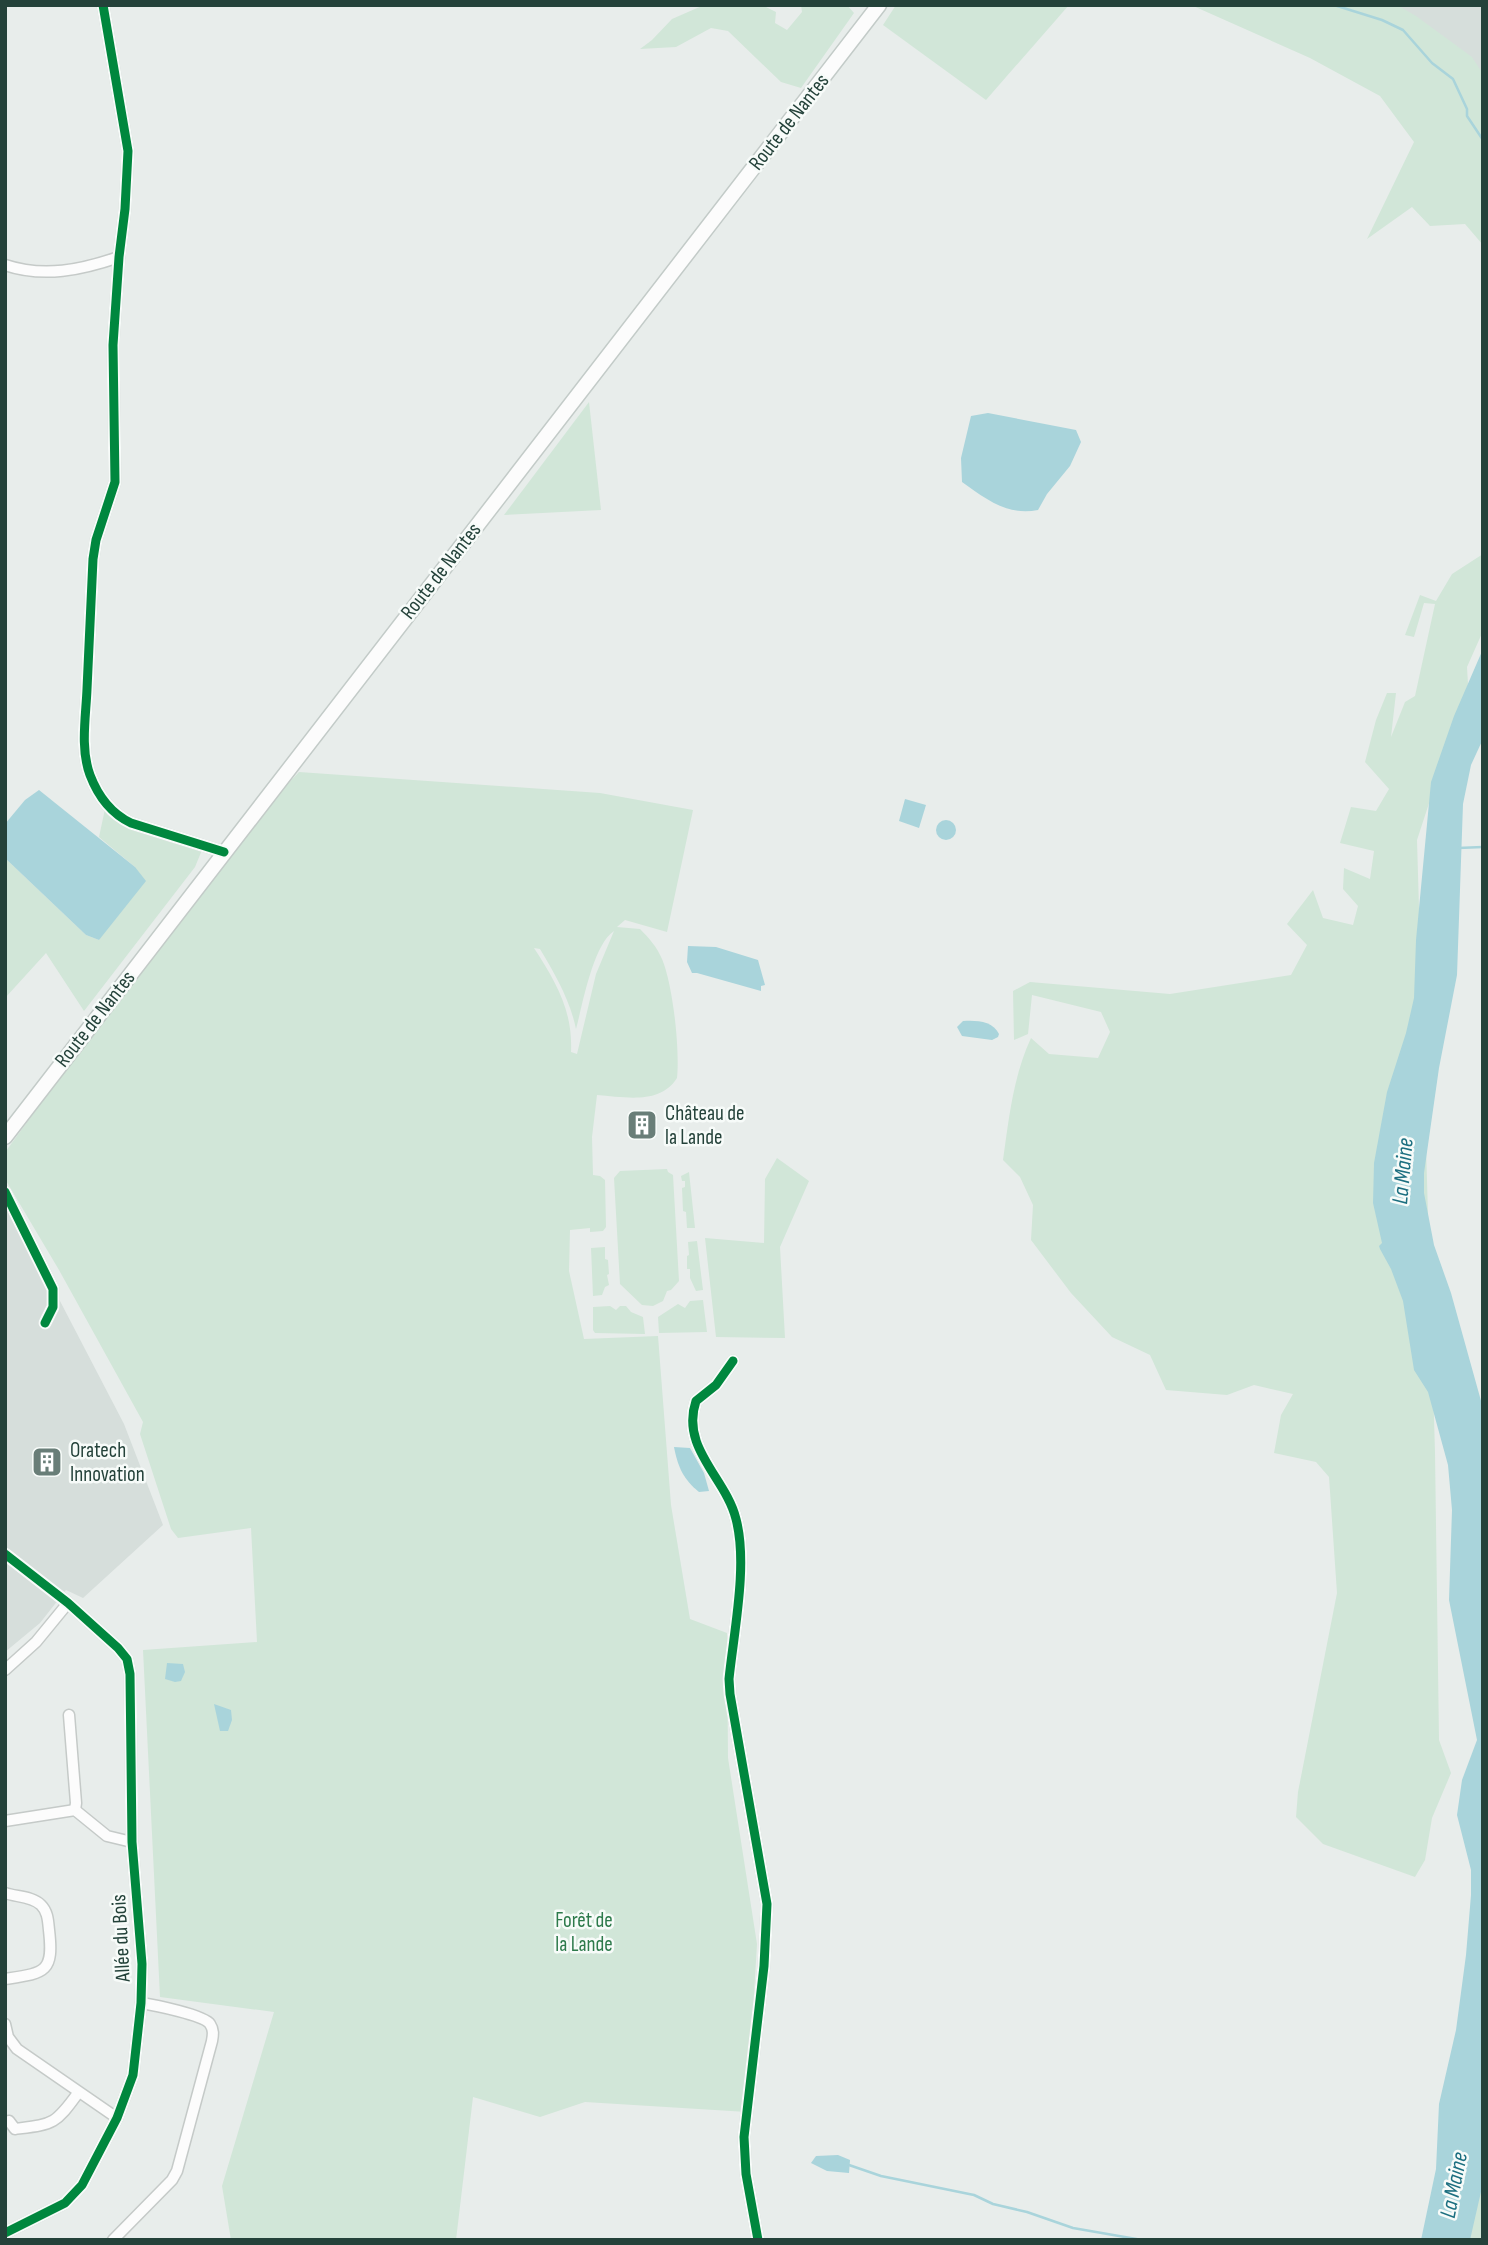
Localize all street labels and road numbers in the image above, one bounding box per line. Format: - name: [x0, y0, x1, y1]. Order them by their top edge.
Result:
- street label: Route de Nantes: [744, 69, 834, 175]
- street label: Route de Nantes: [396, 518, 486, 624]
- street label: Route de Nantes: [50, 966, 140, 1072]
- street label: Allée du Bois: [106, 1894, 136, 1983]

